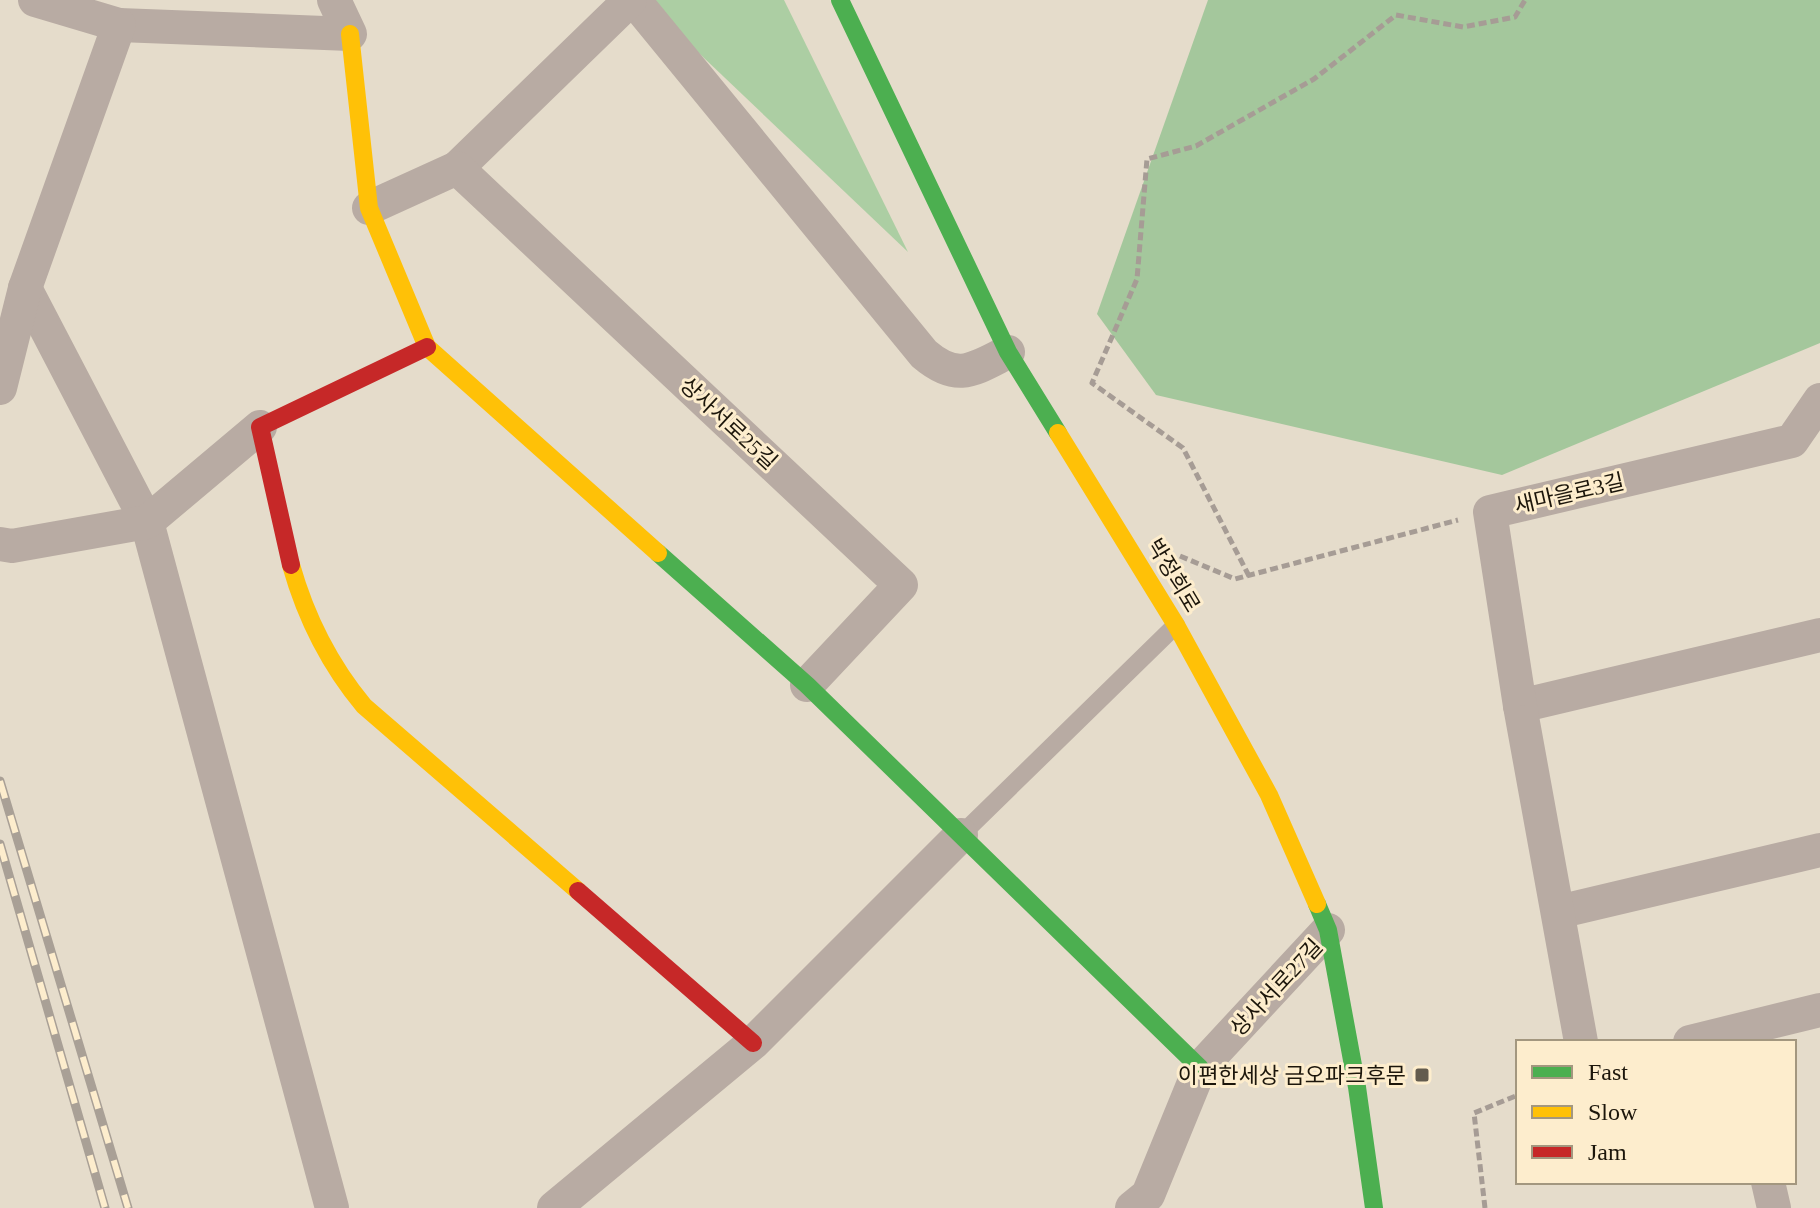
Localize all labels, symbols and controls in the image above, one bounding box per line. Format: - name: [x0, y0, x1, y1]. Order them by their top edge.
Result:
- street label: 상사서로25길: [675, 372, 782, 475]
- street label: 새마을로3길: [1512, 469, 1627, 518]
- street label: 박정희로: [1142, 534, 1205, 616]
- street label: 상사서로27길: [1225, 934, 1328, 1041]
- legend: [1516, 1040, 1796, 1184]
- text: Fast: [1588, 1059, 1628, 1085]
- place label: 이편한세상 금오파크후문: [1178, 1063, 1406, 1088]
- marker: 이편한세상 금오파크후문: [1413, 1066, 1431, 1084]
- text: Slow: [1588, 1099, 1638, 1125]
- text: Jam: [1588, 1139, 1627, 1165]

